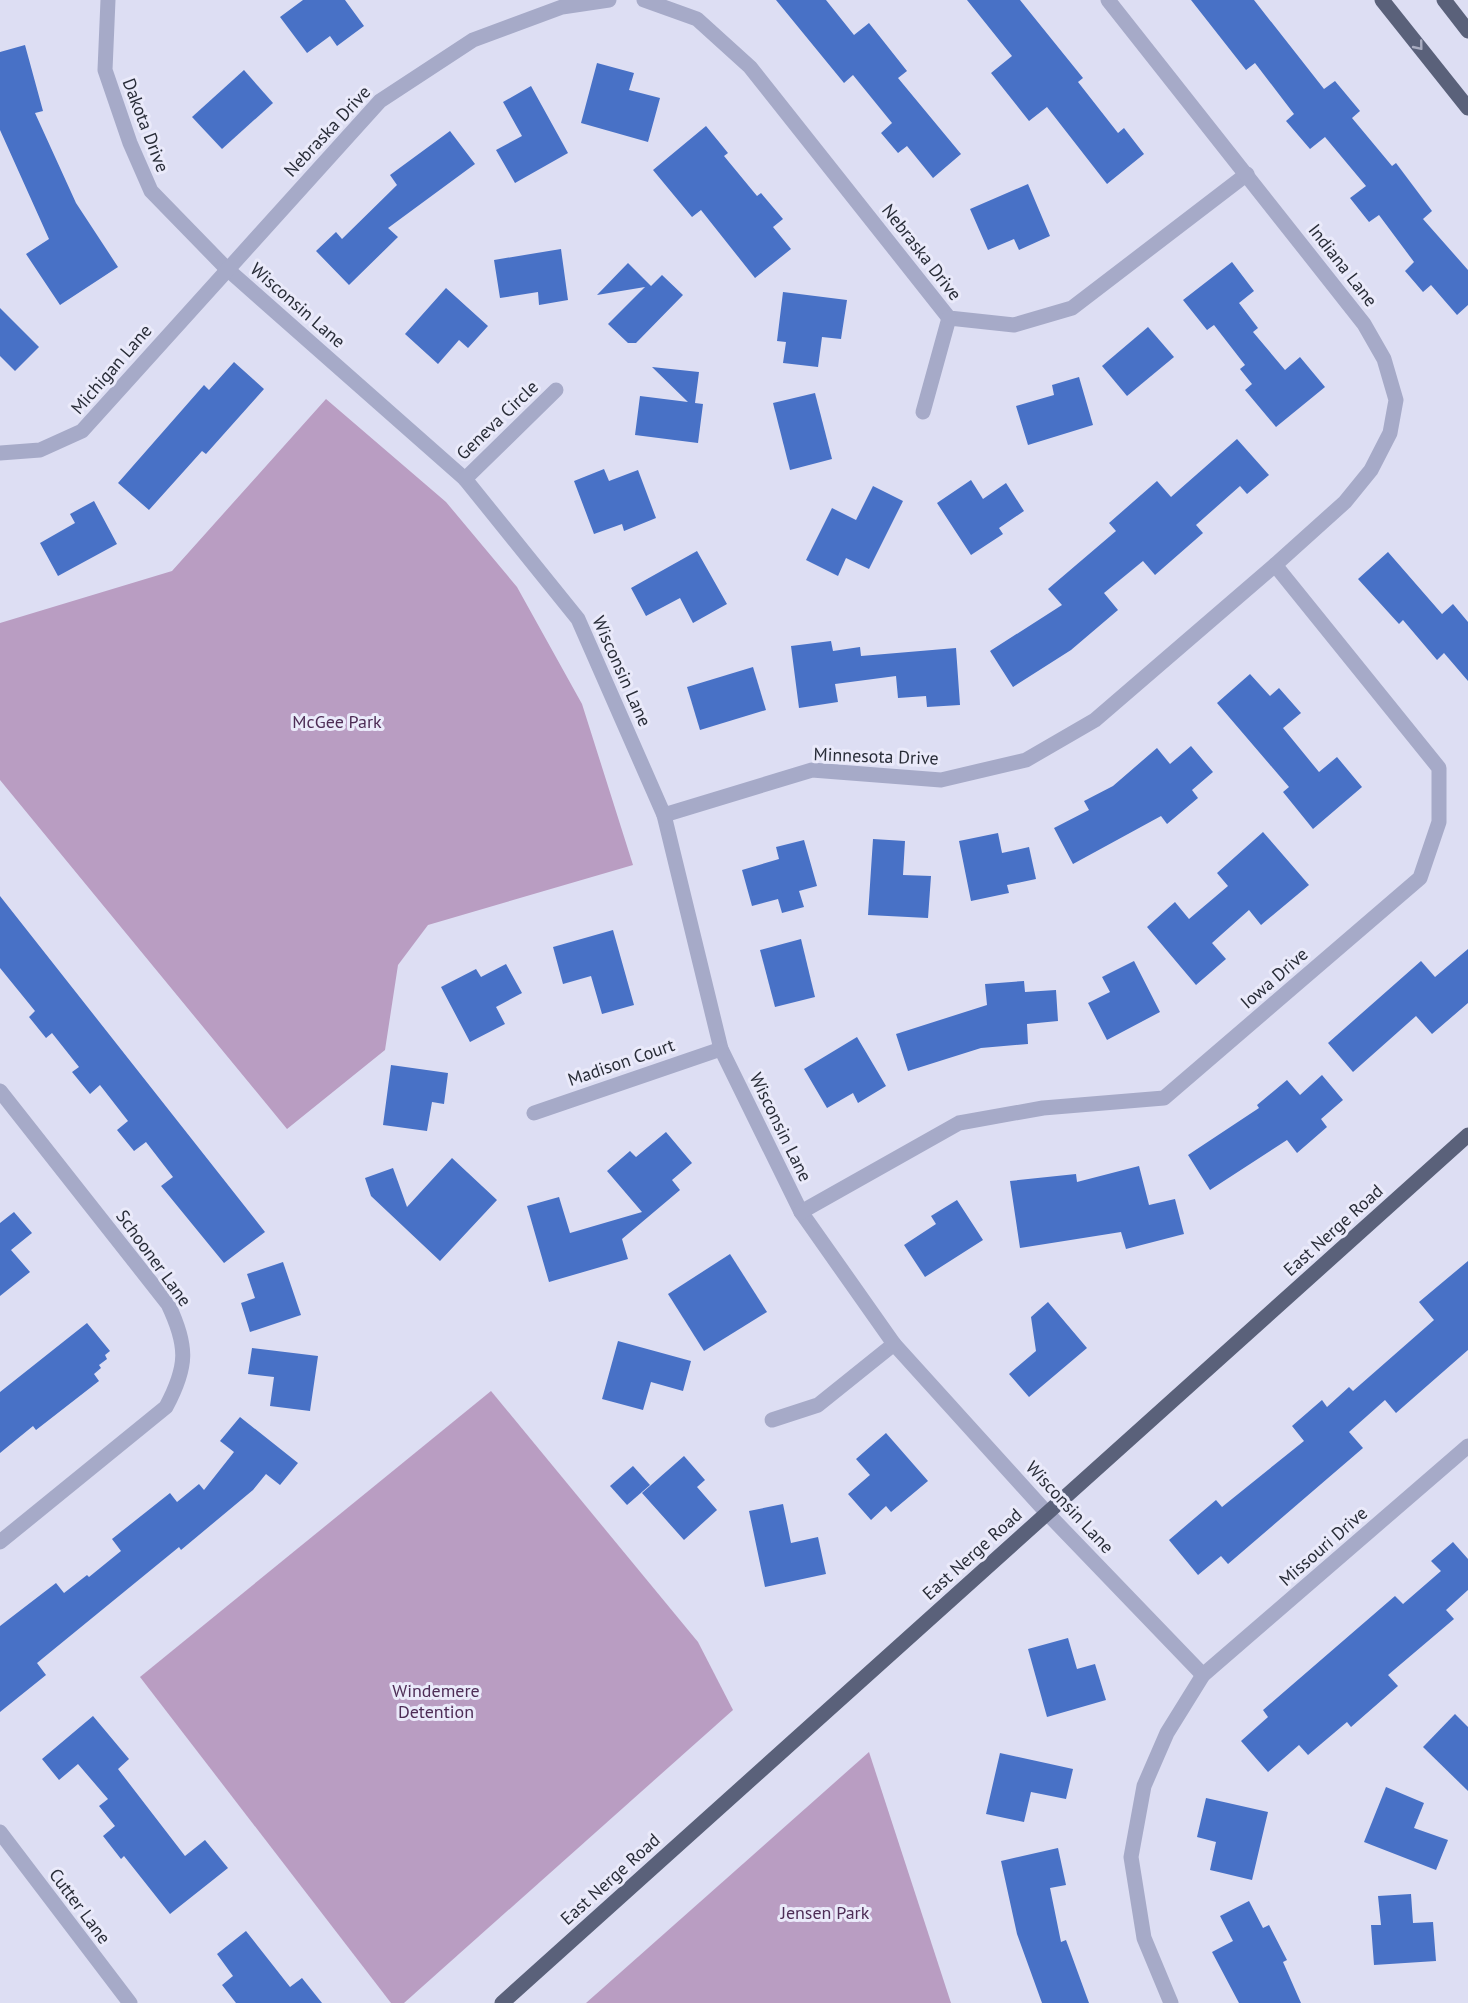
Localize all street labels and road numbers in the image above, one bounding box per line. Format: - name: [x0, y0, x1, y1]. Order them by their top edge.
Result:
- street label: Dakota Drive: [118, 75, 174, 175]
- street label: Nebraska Drive: [279, 81, 375, 181]
- street label: Nebraska Drive: [877, 199, 967, 305]
- street label: Indiana Lane: [1303, 219, 1383, 311]
- street label: Wisconsin Lane: [246, 257, 350, 353]
- street label: Michigan Lane: [66, 319, 156, 419]
- street label: Geneva Circle: [451, 375, 543, 465]
- street label: Wisconsin Lane: [587, 612, 657, 730]
- street label: Minnesota Drive: [813, 742, 939, 770]
- street label: Iowa Drive: [1236, 942, 1312, 1014]
- street label: Madison Court: [565, 1033, 677, 1091]
- street label: Wisconsin Lane: [745, 1069, 817, 1185]
- street label: East Nerge Road: [1278, 1179, 1388, 1281]
- street label: Schooner Lane: [111, 1205, 197, 1311]
- street label: Wisconsin Lane: [1021, 1456, 1119, 1558]
- street label: Missouri Drive: [1274, 1501, 1372, 1591]
- street label: East Nerge Road: [917, 1503, 1027, 1605]
- street label: East Nerge Road: [555, 1828, 665, 1930]
- street label: Cutter Lane: [44, 1864, 116, 1948]

